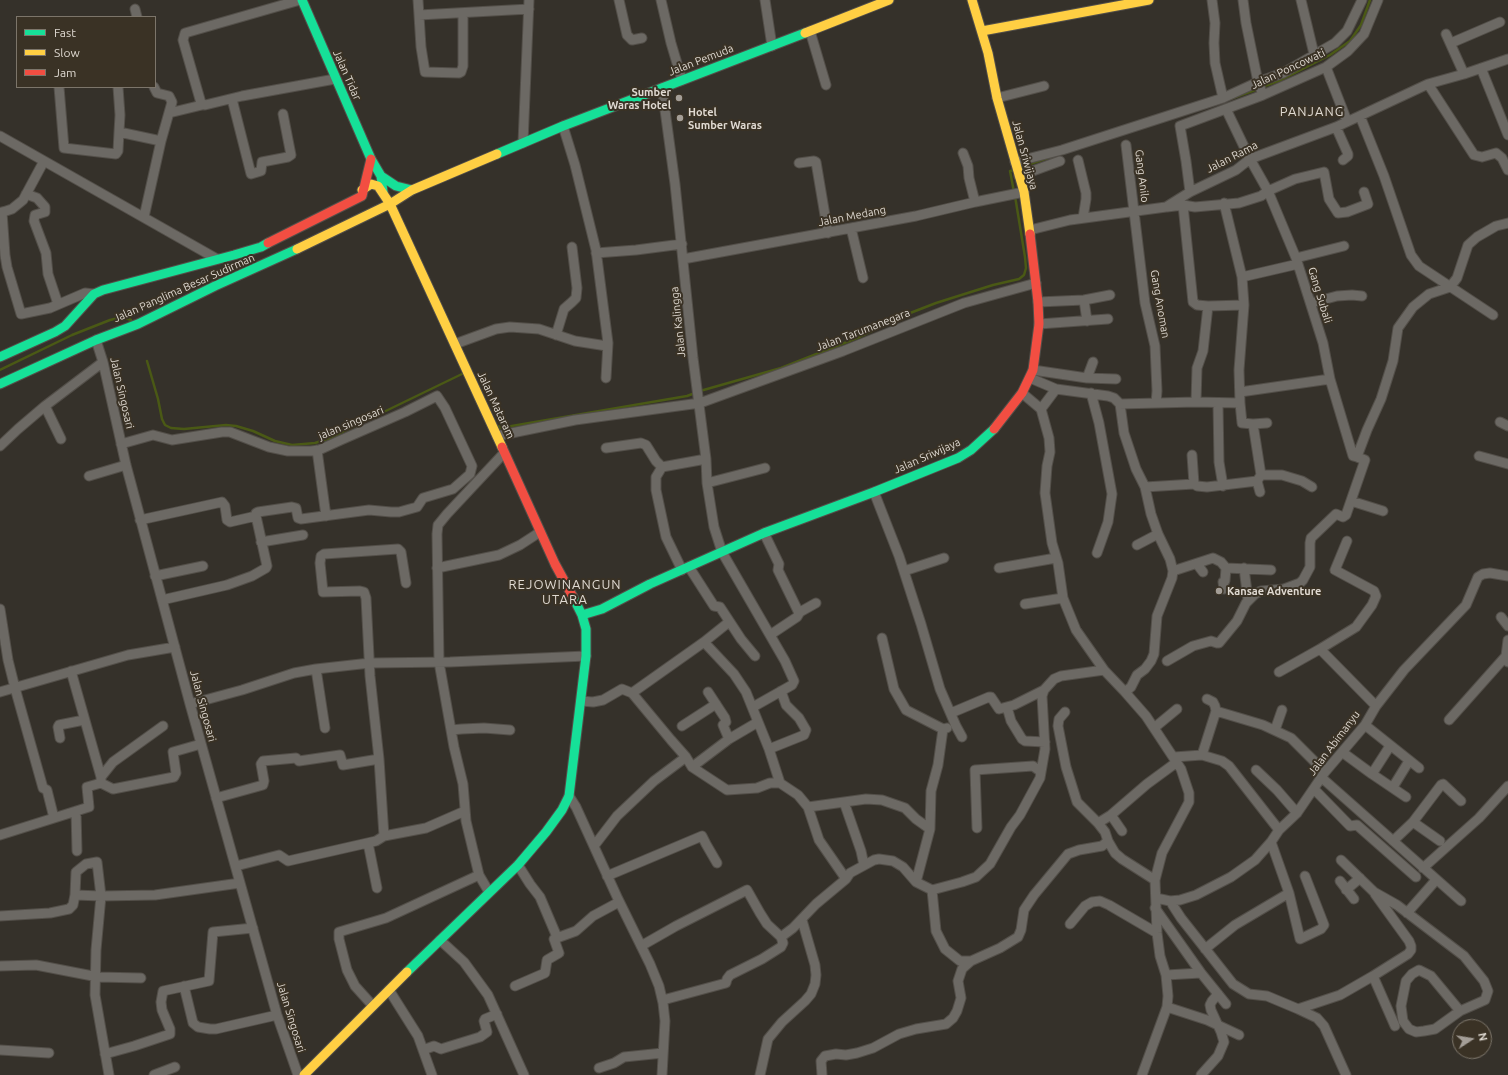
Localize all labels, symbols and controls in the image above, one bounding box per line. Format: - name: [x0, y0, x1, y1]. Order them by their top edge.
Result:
- legend: [16, 16, 156, 88]
- text: Fast: [54, 26, 76, 39]
- street label: Jalan Pemuda: [667, 42, 735, 78]
- text: Slow: [54, 46, 80, 59]
- street label: Jalan Poncowati: [1249, 46, 1327, 92]
- street label: Jalan Tidar: [330, 48, 364, 102]
- text: Jam: [54, 66, 76, 79]
- place label: Sumber Waras Hotel: [608, 85, 671, 111]
- marker: Sumber Waras Hotel: [674, 93, 684, 103]
- district label: PANJANG: [1280, 104, 1344, 120]
- place label: Hotel Sumber Waras: [688, 105, 762, 131]
- marker: Hotel Sumber Waras: [675, 113, 685, 123]
- street label: Jalan Sriwijaya: [1009, 119, 1041, 191]
- street label: Jalan Rama: [1204, 138, 1260, 176]
- street label: Gang Anilo: [1132, 149, 1152, 203]
- street label: Jalan Medang: [817, 203, 887, 229]
- street label: Jalan Panglima Besar Sudirman: [111, 251, 257, 325]
- street label: Gang Subali: [1305, 265, 1335, 325]
- street label: Gang Anoman: [1147, 269, 1173, 339]
- street label: Jalan Kalingga: [668, 286, 688, 358]
- street label: Jalan Tarumanegara: [814, 306, 912, 354]
- street label: Jalan Singosari: [107, 356, 137, 430]
- street label: Jalan Mataram: [475, 369, 517, 441]
- street label: jalan singosari: [316, 403, 386, 443]
- street label: Jalan Sriwijaya: [892, 435, 962, 477]
- district label: REJOWINANGUN UTARA: [508, 577, 622, 608]
- place label: Kansae Adventure: [1227, 584, 1321, 598]
- marker: Kansae Adventure: [1214, 586, 1224, 596]
- street label: Jalan Singosari: [187, 669, 219, 743]
- street label: Jalan Abimanyu: [1305, 708, 1363, 778]
- street label: Jalan Singosari: [274, 980, 308, 1054]
- north arrow: [1452, 1019, 1492, 1059]
- text: N: [1476, 1031, 1489, 1042]

